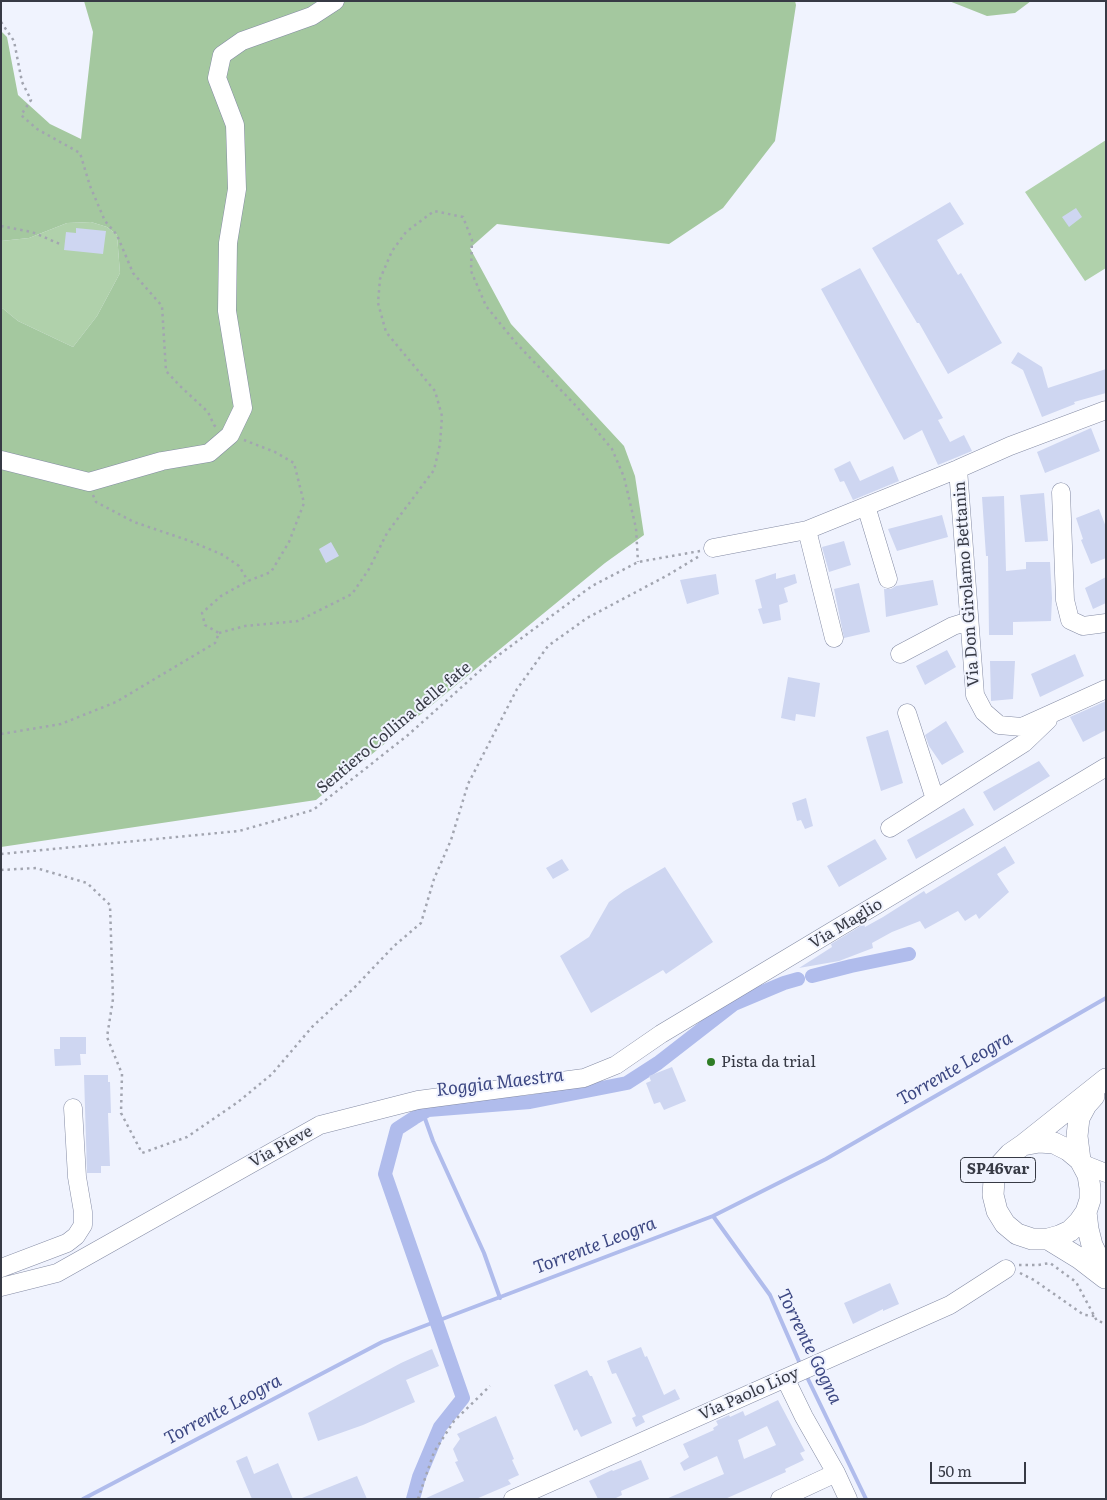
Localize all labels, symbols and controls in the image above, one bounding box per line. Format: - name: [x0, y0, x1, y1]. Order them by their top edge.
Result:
- street label: Via Don Girolamo Bettanin: [950, 481, 984, 687]
- street label: Sentiero Collina delle fate: [313, 658, 475, 798]
- street label: Via Maglio: [806, 895, 886, 953]
- water label: Torrente Leogra: [894, 1027, 1016, 1111]
- place label: Pista da trial: [721, 1052, 816, 1072]
- marker: Pista da trial: [705, 1056, 717, 1068]
- water label: Roggia Maestra: [435, 1064, 565, 1102]
- street label: Via Pieve: [246, 1122, 316, 1172]
- road number: SP46var: [960, 1158, 1036, 1182]
- water label: Torrente Leogra: [531, 1213, 659, 1279]
- water label: Torrente Gogna: [772, 1286, 846, 1408]
- street label: Via Paolo Lioy: [696, 1363, 802, 1425]
- water label: Torrente Leogra: [161, 1370, 285, 1450]
- scale bar: [932, 1452, 1028, 1484]
- text: 50 m: [938, 1459, 972, 1482]

